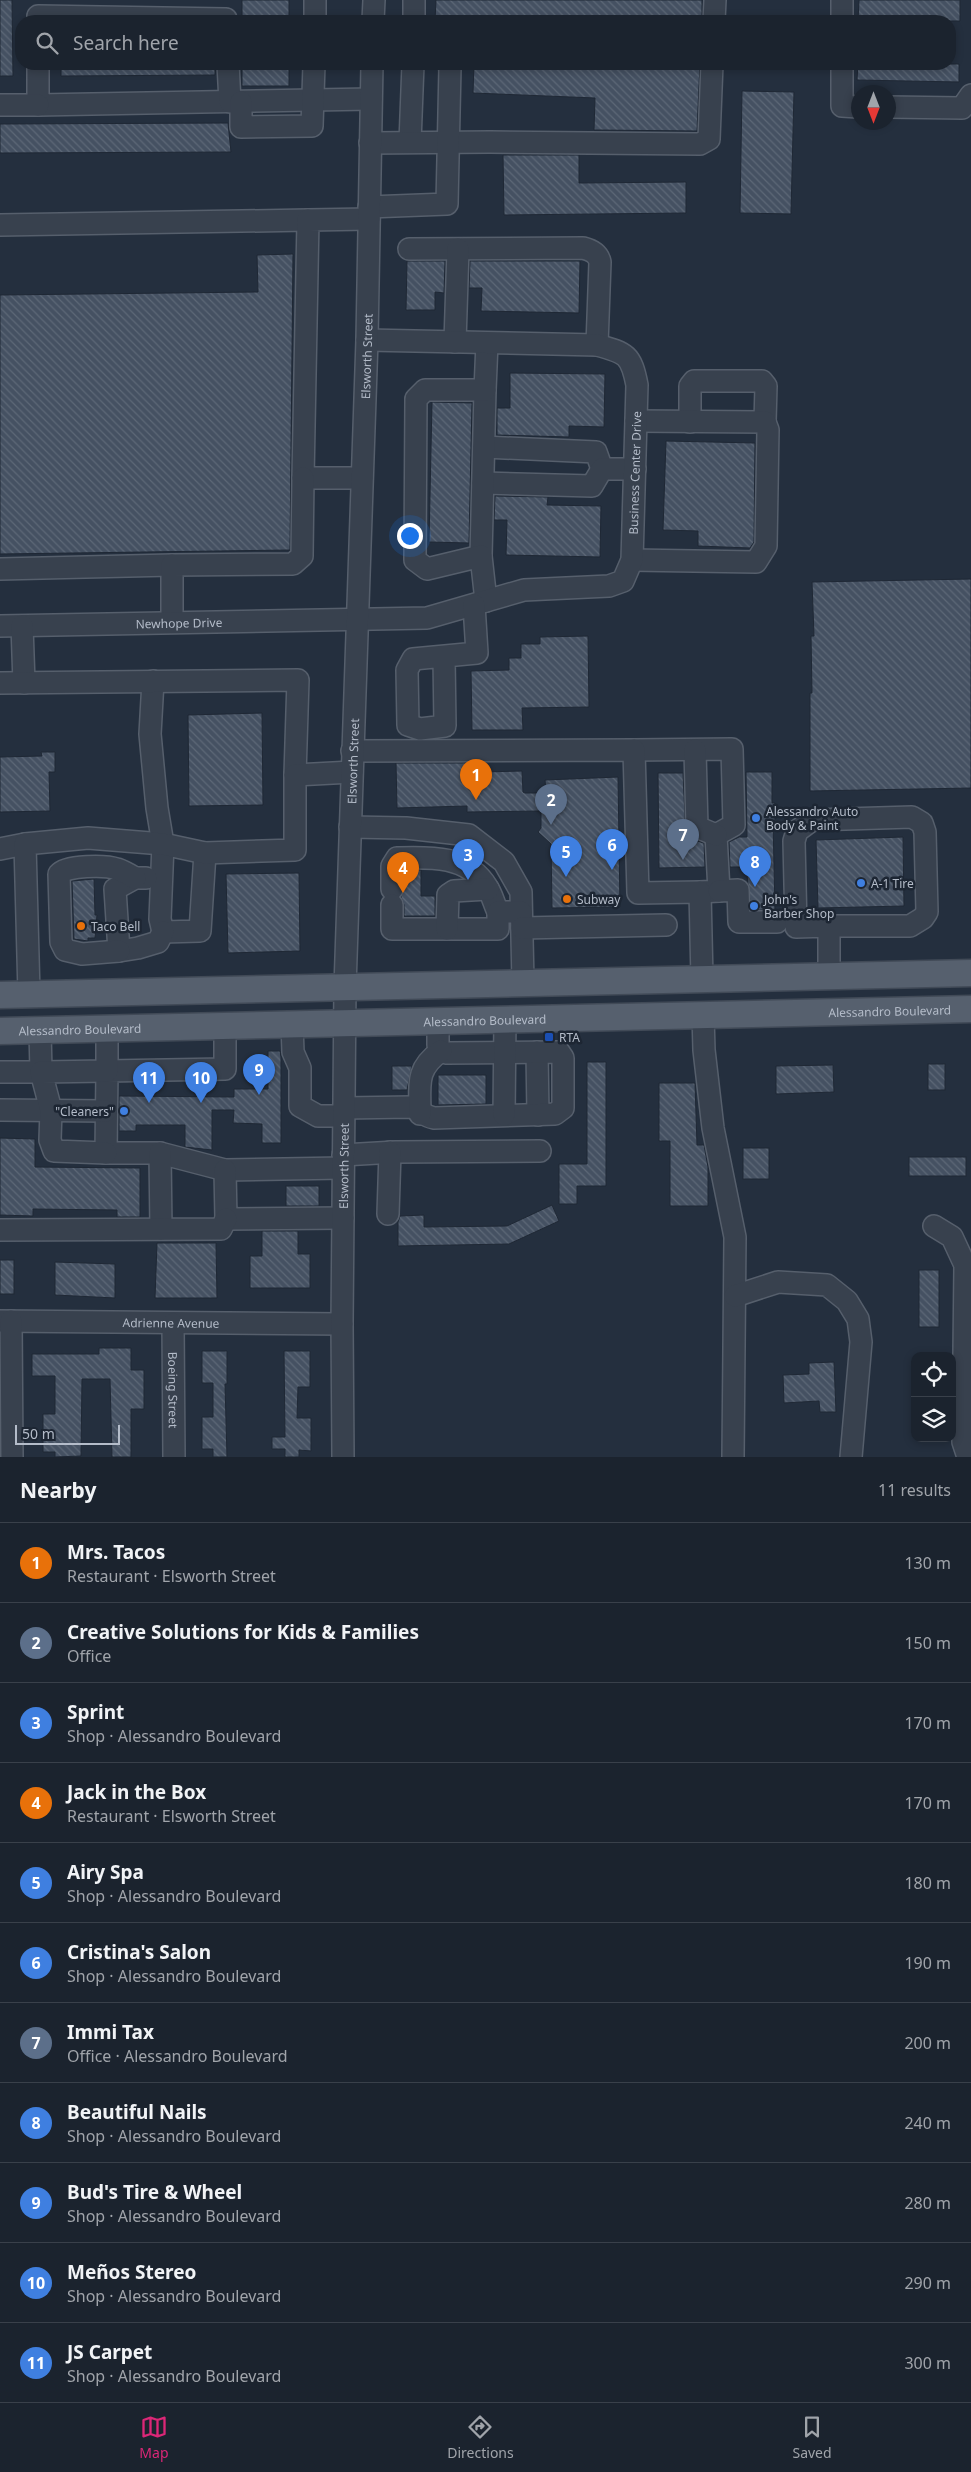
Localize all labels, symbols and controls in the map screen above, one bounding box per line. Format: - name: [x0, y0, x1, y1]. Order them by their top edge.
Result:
- search box: [15, 15, 956, 70]
- icon: search: [33, 29, 61, 57]
- text: Search here: [73, 30, 179, 56]
- north arrow: [851, 85, 896, 130]
- street label: Elsworth Street: [356, 313, 376, 399]
- street label: Business Center Drive: [624, 411, 645, 535]
- your location: [397, 523, 423, 549]
- street label: Newhope Drive: [135, 613, 223, 632]
- street label: Elsworth Street: [343, 717, 363, 804]
- pin: 1: [460, 759, 492, 800]
- pin: 2: [535, 784, 567, 825]
- place label: Alessandro Auto Body & Paint: [766, 803, 858, 834]
- marker: Alessandro Auto Body & Paint: [750, 812, 762, 824]
- pin: 7: [667, 819, 699, 860]
- pin: 6: [596, 829, 628, 870]
- pin: 5: [550, 836, 582, 877]
- pin: 3: [452, 839, 484, 880]
- pin: 8: [739, 846, 771, 887]
- pin: 4: [387, 852, 419, 893]
- place label: A-1 Tire: [871, 875, 914, 892]
- marker: A-1 Tire: [855, 877, 867, 889]
- place label: Subway: [577, 891, 621, 908]
- place label: John's Barber Shop: [763, 891, 834, 922]
- marker: Subway: [561, 893, 573, 905]
- marker: John's Barber Shop: [748, 900, 760, 912]
- place label: Taco Bell: [91, 918, 140, 935]
- marker: Taco Bell: [75, 920, 87, 932]
- street label: Alessandro Boulevard: [828, 1001, 951, 1021]
- street label: Alessandro Boulevard: [423, 1010, 546, 1030]
- street label: Alessandro Boulevard: [18, 1019, 142, 1039]
- place label: RTA: [559, 1029, 580, 1046]
- marker: RTA: [543, 1031, 555, 1043]
- pin: 9: [243, 1054, 275, 1095]
- pin: 11: [133, 1062, 165, 1103]
- pin: 10: [185, 1062, 217, 1103]
- place label: "Cleaners": [55, 1103, 114, 1120]
- marker: "Cleaners": [118, 1105, 130, 1117]
- street label: Elsworth Street: [335, 1122, 352, 1209]
- street label: Adrienne Avenue: [122, 1314, 220, 1331]
- street label: Boeing Street: [165, 1352, 182, 1429]
- map controls: [911, 1352, 956, 1442]
- button: locate: [911, 1352, 956, 1397]
- button: layers: [911, 1397, 956, 1442]
- scale bar: [15, 1422, 120, 1445]
- text: 50 m: [22, 1424, 55, 1443]
- text: Nearby: [20, 1476, 96, 1504]
- text: 11 results: [878, 1479, 951, 1501]
- text: Mrs. Tacos: [67, 1539, 165, 1565]
- text: 1: [31, 1552, 41, 1574]
- text: 130 m: [904, 1552, 951, 1574]
- text: Restaurant · Elsworth Street: [67, 1565, 276, 1587]
- text: Creative Solutions for Kids & Families: [67, 1619, 419, 1645]
- text: 2: [31, 1632, 41, 1654]
- text: 150 m: [904, 1632, 951, 1654]
- text: Office: [67, 1645, 111, 1667]
- text: Sprint: [67, 1699, 124, 1725]
- text: 3: [31, 1712, 41, 1734]
- text: 170 m: [904, 1712, 951, 1734]
- text: Shop · Alessandro Boulevard: [67, 1725, 281, 1747]
- text: Jack in the Box: [67, 1779, 206, 1805]
- text: 4: [31, 1792, 41, 1814]
- text: 170 m: [904, 1792, 951, 1814]
- text: Restaurant · Elsworth Street: [67, 1805, 276, 1827]
- text: Airy Spa: [67, 1859, 144, 1885]
- text: 5: [31, 1872, 41, 1894]
- text: 180 m: [904, 1872, 951, 1894]
- text: Shop · Alessandro Boulevard: [67, 1885, 281, 1907]
- text: Cristina's Salon: [67, 1939, 211, 1965]
- text: 6: [31, 1952, 41, 1974]
- text: 190 m: [904, 1952, 951, 1974]
- text: Shop · Alessandro Boulevard: [67, 1965, 281, 1987]
- text: Immi Tax: [67, 2019, 154, 2045]
- text: 7: [31, 2032, 41, 2054]
- text: 200 m: [904, 2032, 951, 2054]
- text: Office · Alessandro Boulevard: [67, 2045, 288, 2067]
- text: Beautiful Nails: [67, 2099, 207, 2125]
- text: 8: [31, 2112, 41, 2134]
- text: 240 m: [904, 2112, 951, 2134]
- text: Shop · Alessandro Boulevard: [67, 2125, 281, 2147]
- text: Bud's Tire & Wheel: [67, 2179, 242, 2205]
- text: 9: [31, 2192, 41, 2214]
- text: 280 m: [904, 2192, 951, 2214]
- text: Shop · Alessandro Boulevard: [67, 2205, 281, 2227]
- text: Meños Stereo: [67, 2259, 196, 2285]
- text: 10: [27, 2272, 45, 2294]
- text: 290 m: [904, 2272, 951, 2294]
- text: Shop · Alessandro Boulevard: [67, 2285, 281, 2307]
- text: JS Carpet: [67, 2339, 152, 2365]
- text: 11: [27, 2352, 45, 2374]
- text: 300 m: [904, 2352, 951, 2374]
- text: Shop · Alessandro Boulevard: [67, 2365, 281, 2387]
- tab: Map: [139, 2413, 169, 2462]
- tab: Directions: [447, 2413, 514, 2462]
- tab: Saved: [792, 2413, 832, 2462]

